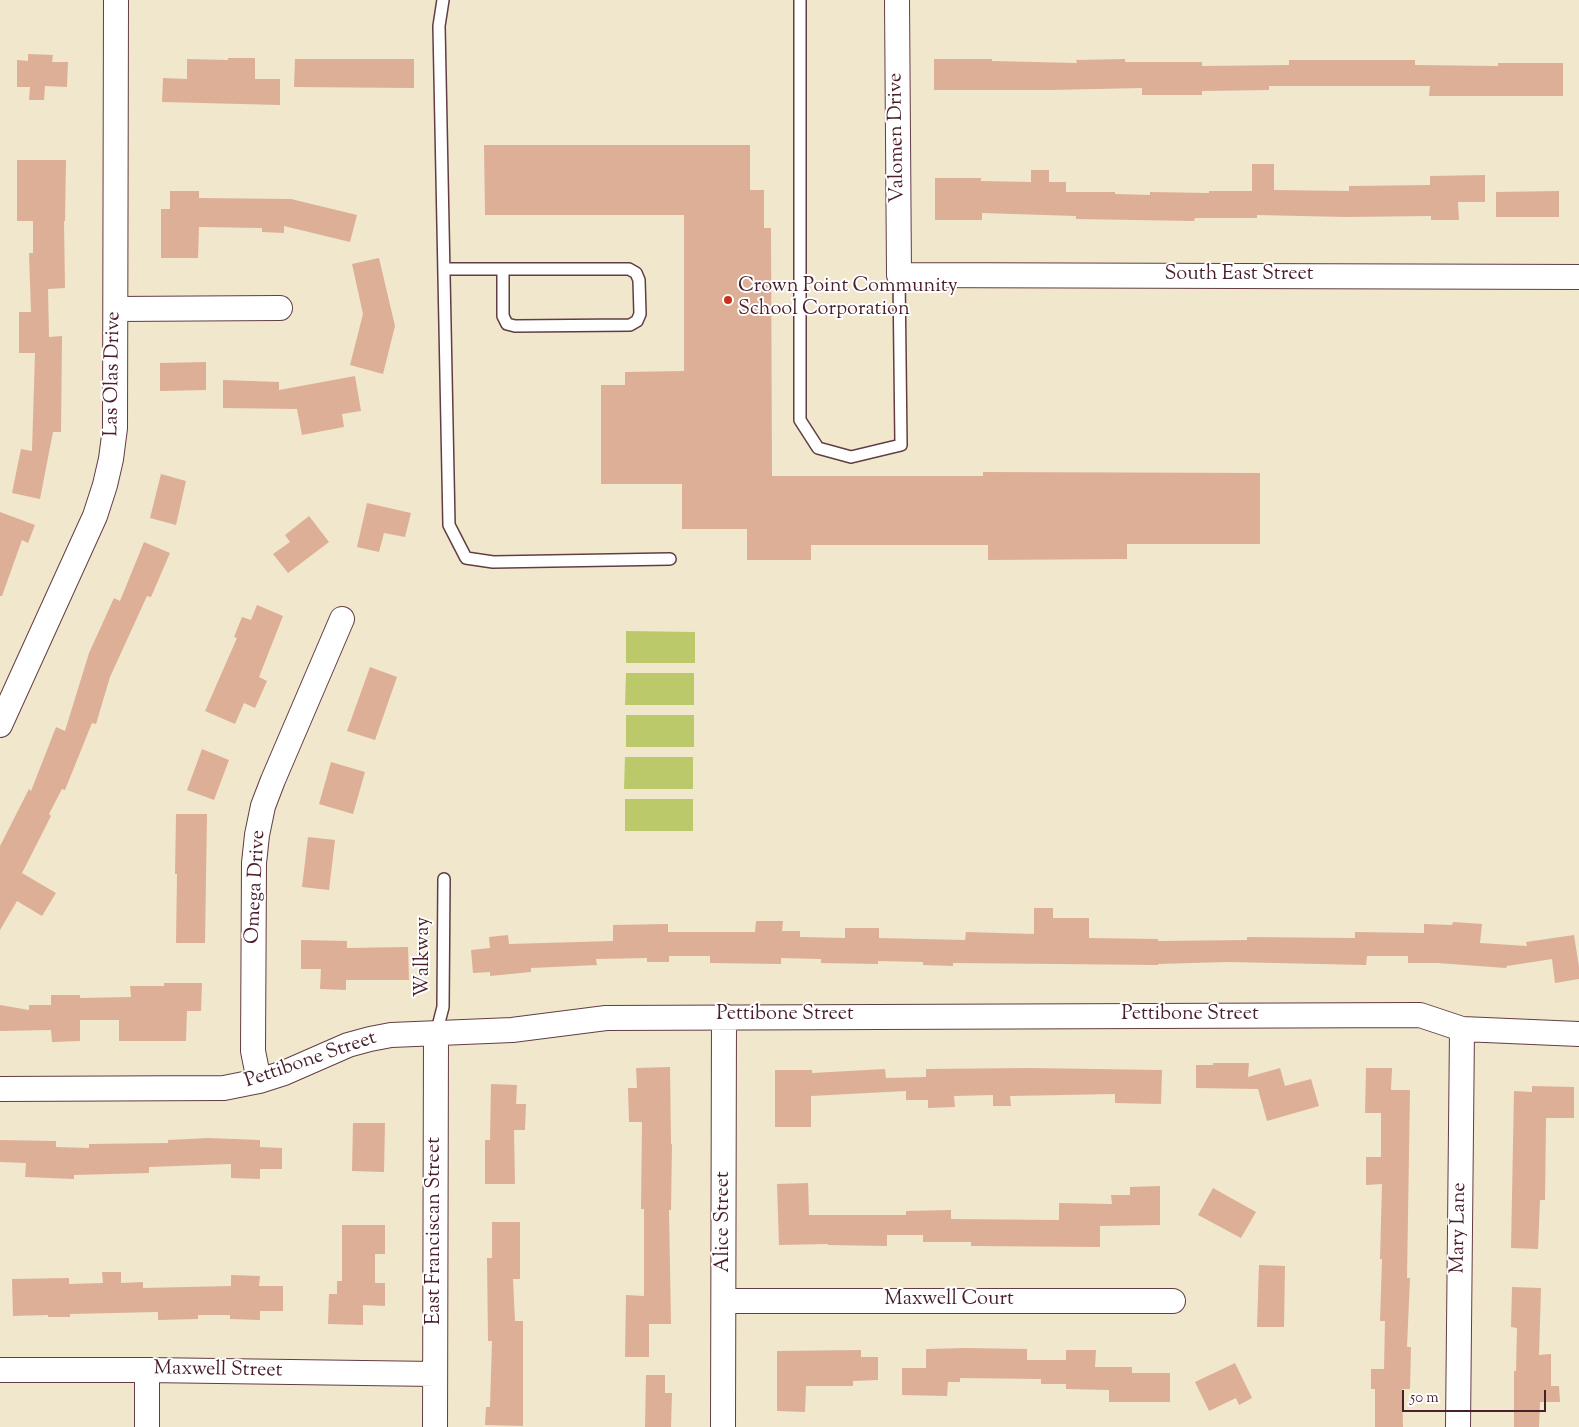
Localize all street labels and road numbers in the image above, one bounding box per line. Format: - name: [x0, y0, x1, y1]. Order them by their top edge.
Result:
- street label: Valomen Drive: [885, 73, 911, 203]
- street label: South East Street: [1164, 264, 1314, 288]
- street label: Las Olas Drive: [101, 311, 127, 437]
- street label: Omega Drive: [242, 829, 272, 945]
- street label: Walkway: [413, 917, 437, 997]
- street label: Pettibone Street: [716, 1004, 854, 1028]
- street label: Pettibone Street: [1121, 1004, 1259, 1028]
- street label: Pettibone Street: [242, 1027, 380, 1095]
- street label: East Franciscan Street: [424, 1137, 448, 1325]
- street label: Alice Street: [713, 1171, 737, 1273]
- street label: Mary Lane: [1447, 1182, 1473, 1274]
- street label: Maxwell Court: [884, 1289, 1014, 1313]
- street label: Maxwell Street: [153, 1358, 283, 1384]

